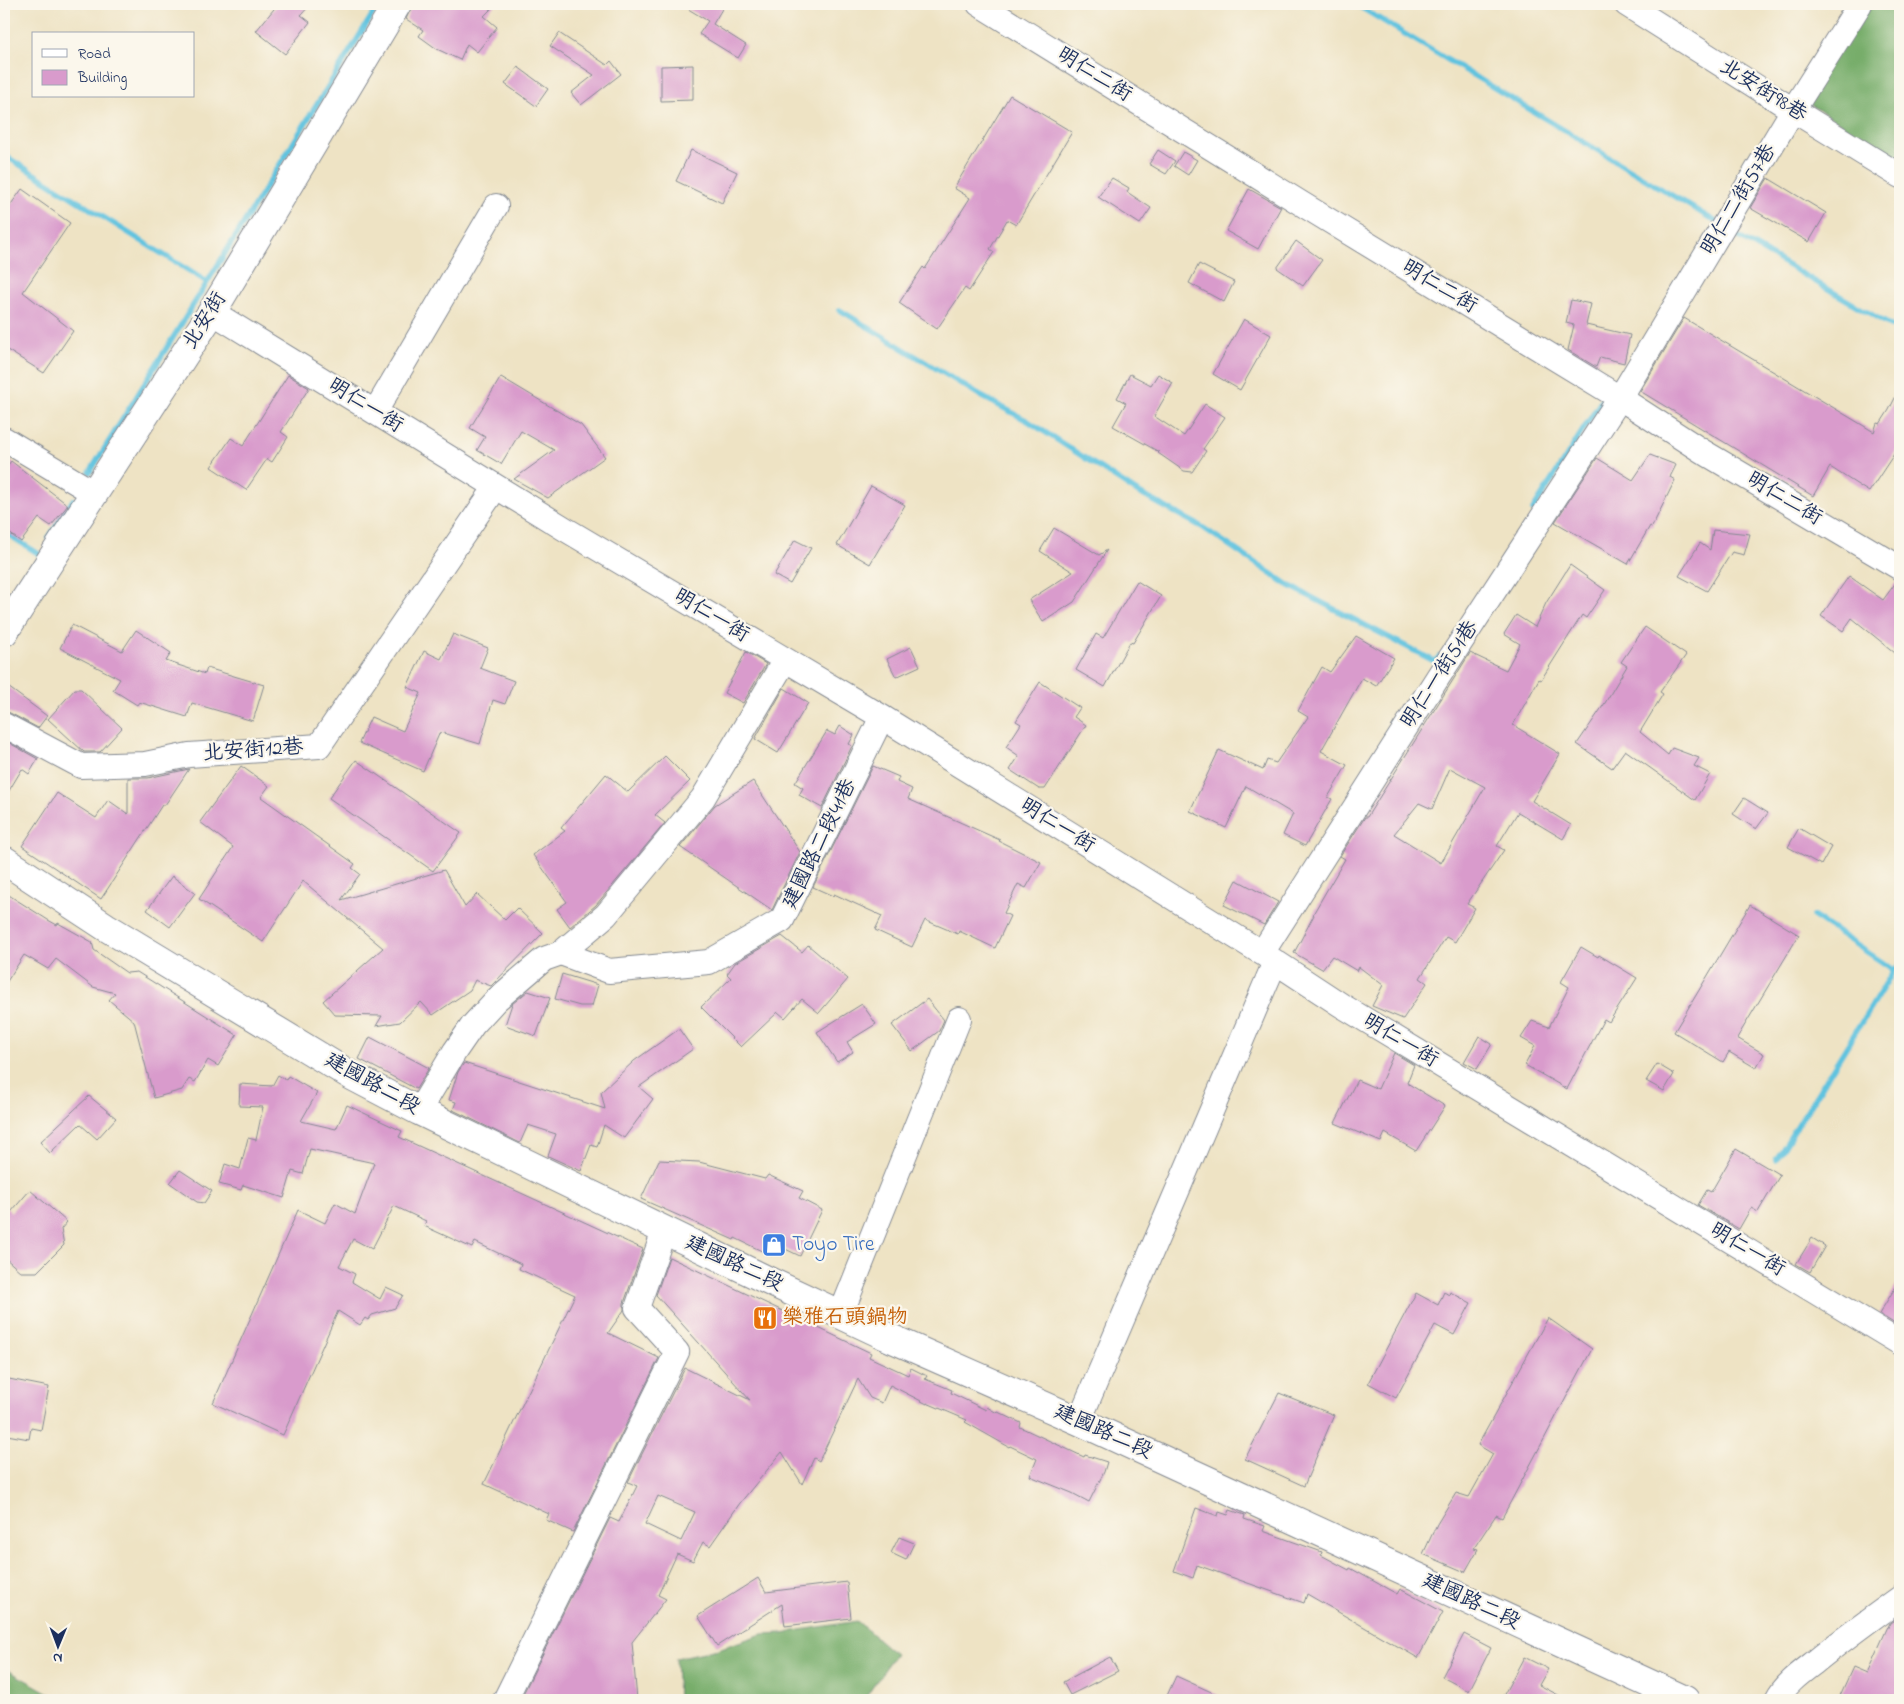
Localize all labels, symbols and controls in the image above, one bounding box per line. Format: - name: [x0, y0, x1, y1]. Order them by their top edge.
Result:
- legend: [32, 32, 195, 98]
- street label: 明仁二街: [1050, 40, 1138, 110]
- text: Road: [78, 43, 111, 65]
- street label: 北安街98巷: [1713, 52, 1813, 130]
- text: Building: [77, 67, 127, 90]
- street label: 明仁二街57巷: [1694, 138, 1784, 262]
- street label: 明仁二街: [1395, 253, 1483, 321]
- street label: 北安街: [176, 286, 234, 356]
- street label: 明仁一街: [321, 371, 409, 441]
- street label: 明仁二街: [1740, 465, 1828, 533]
- street label: 明仁一街: [667, 582, 755, 650]
- street label: 明仁一街51巷: [1394, 615, 1486, 735]
- street label: 北安街12巷: [202, 733, 304, 769]
- street label: 建國路二段41巷: [776, 774, 864, 914]
- street label: 明仁一街: [1013, 791, 1101, 861]
- street label: 明仁一街: [1356, 1007, 1444, 1075]
- street label: 建國路二段: [319, 1045, 425, 1123]
- street label: 明仁一街: [1703, 1216, 1791, 1284]
- street label: 建國路二段: [680, 1228, 788, 1300]
- place label: Toyo Tire: [792, 1230, 875, 1262]
- shop icon: Toyo Tire: [761, 1232, 787, 1258]
- place label: 樂雅石頭鍋物: [782, 1303, 908, 1333]
- restaurant icon: 樂雅石頭鍋物: [752, 1305, 778, 1331]
- street label: 建國路二段: [1049, 1397, 1157, 1467]
- street label: 建國路二段: [1417, 1566, 1525, 1638]
- north arrow: [32, 1622, 82, 1672]
- text: N: [53, 1647, 63, 1668]

